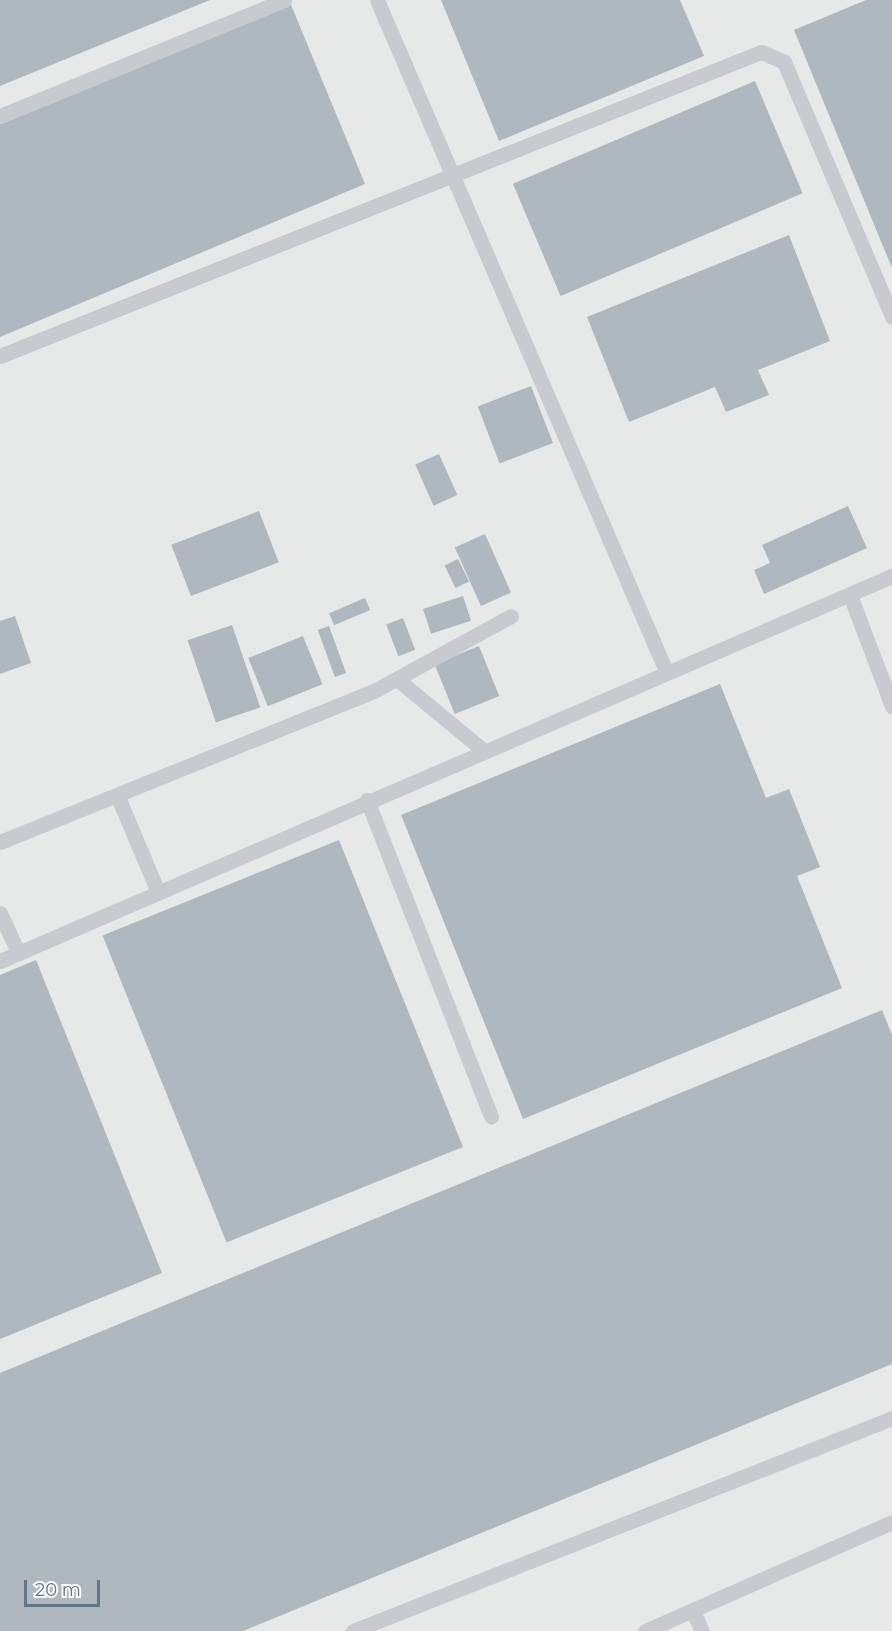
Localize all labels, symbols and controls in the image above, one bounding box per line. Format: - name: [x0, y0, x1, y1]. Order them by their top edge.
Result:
- scale bar: [27, 1568, 104, 1606]
- text: 20 m: [35, 1579, 81, 1601]

